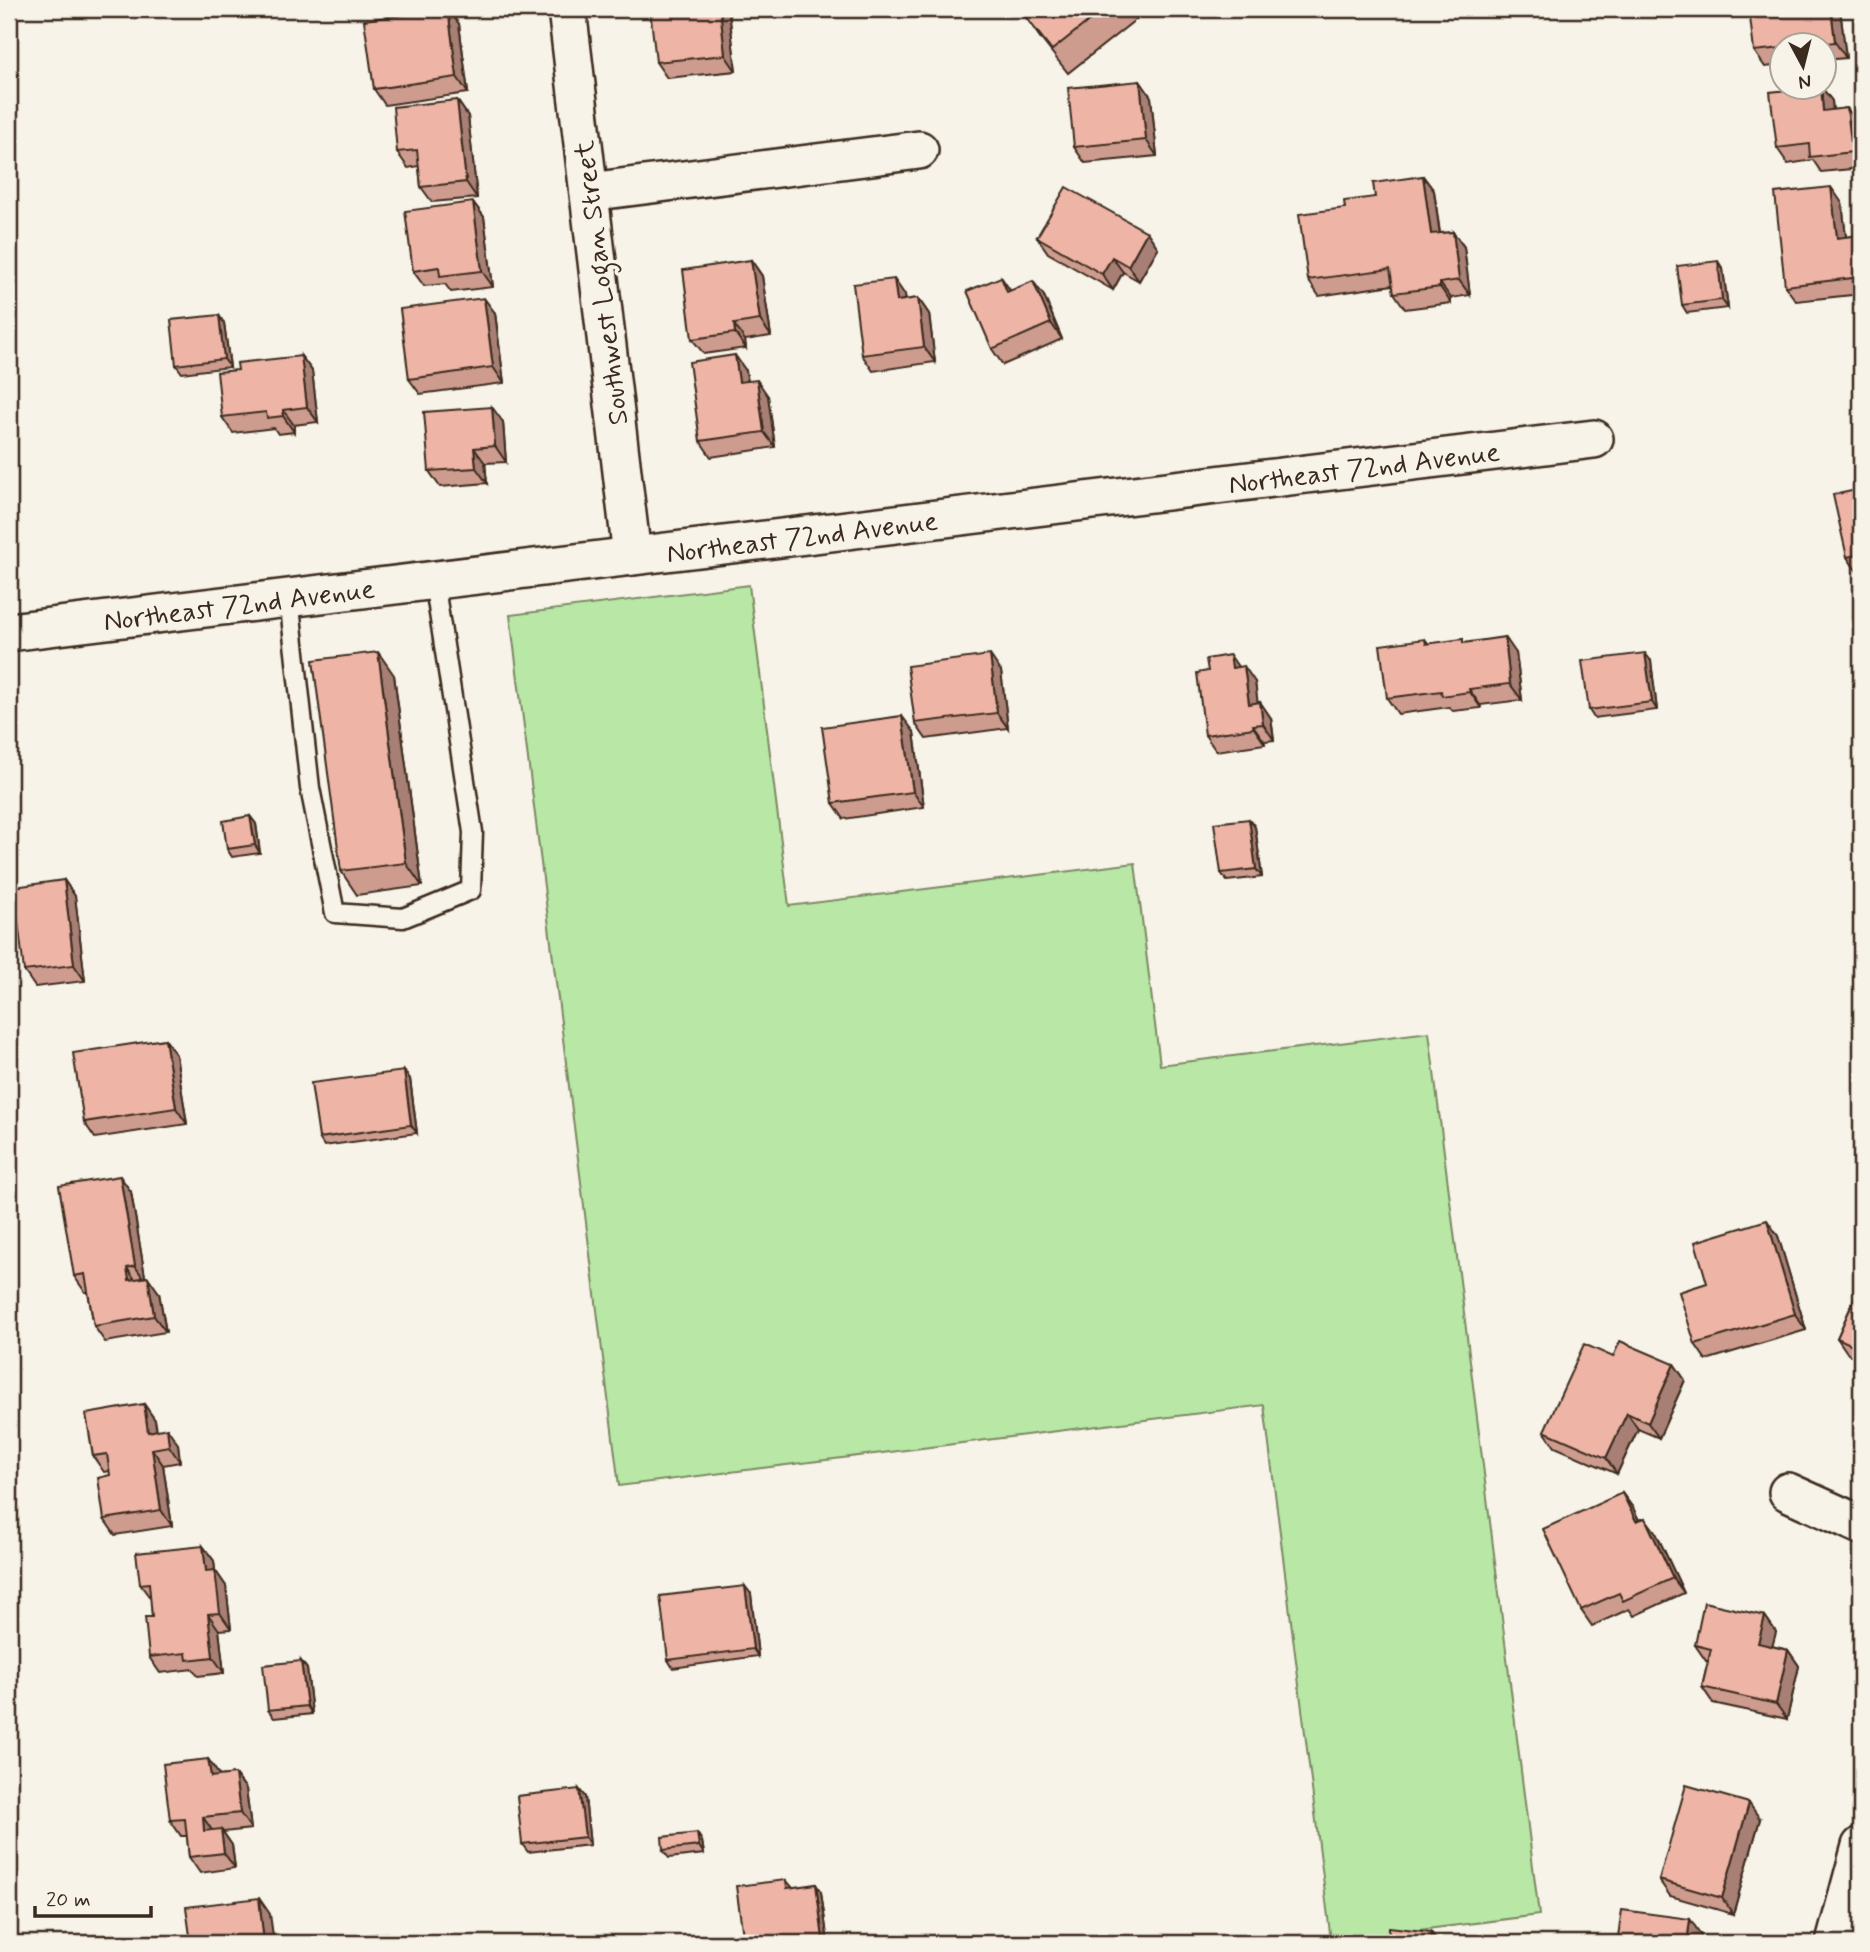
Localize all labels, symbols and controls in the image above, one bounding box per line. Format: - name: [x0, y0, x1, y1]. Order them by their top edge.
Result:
- north arrow: [1769, 32, 1839, 102]
- text: N: [1797, 68, 1813, 95]
- street label: Southwest Logan Street: [567, 137, 641, 427]
- street label: Northeast 72nd Avenue: [1227, 434, 1502, 504]
- street label: Northeast 72nd Avenue: [665, 503, 940, 573]
- street label: Northeast 72nd Avenue: [102, 571, 377, 641]
- scale bar: [35, 1875, 150, 1919]
- text: 20 m: [46, 1886, 91, 1914]

